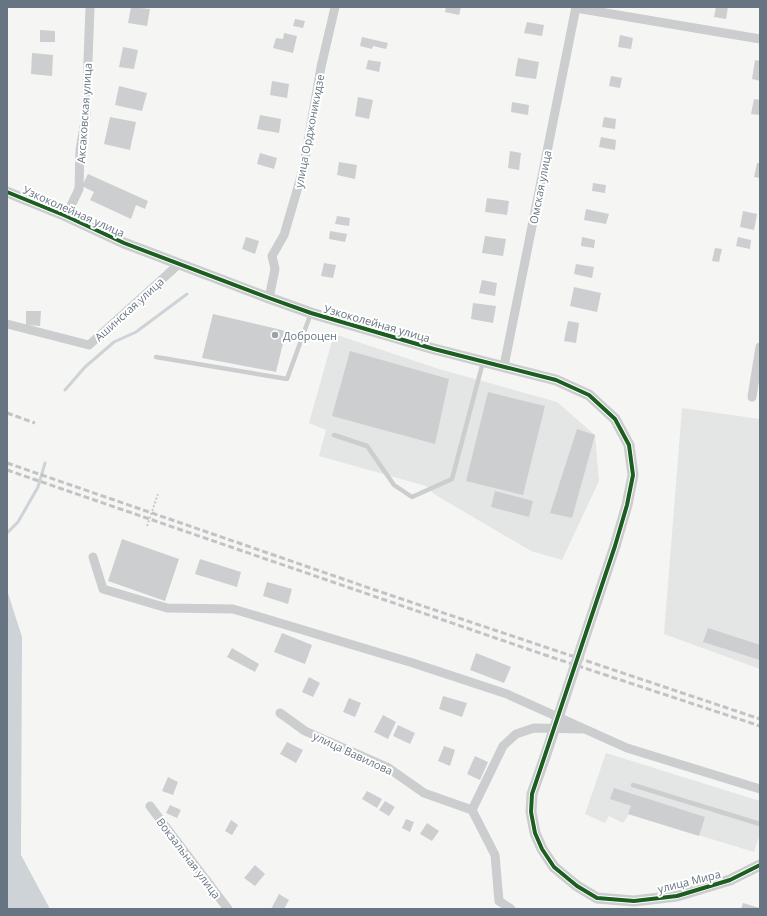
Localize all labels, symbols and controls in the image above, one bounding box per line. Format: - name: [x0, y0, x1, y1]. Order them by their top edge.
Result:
- street label: Аксаковская улица: [73, 62, 95, 164]
- street label: улица Орджоникидзе: [291, 73, 327, 189]
- street label: Омская улица: [526, 149, 554, 225]
- street label: Узкоколейная улица: [21, 182, 127, 240]
- street label: Ашинская улица: [91, 274, 167, 344]
- street label: Узкоколейная улица: [322, 301, 432, 345]
- place label: Доброцен: [283, 328, 337, 343]
- marker: Доброцен: [270, 330, 280, 340]
- street label: улица Вавилова: [311, 728, 395, 778]
- street label: Вокзальная улица: [154, 815, 224, 901]
- street label: улица Мира: [656, 866, 722, 896]

